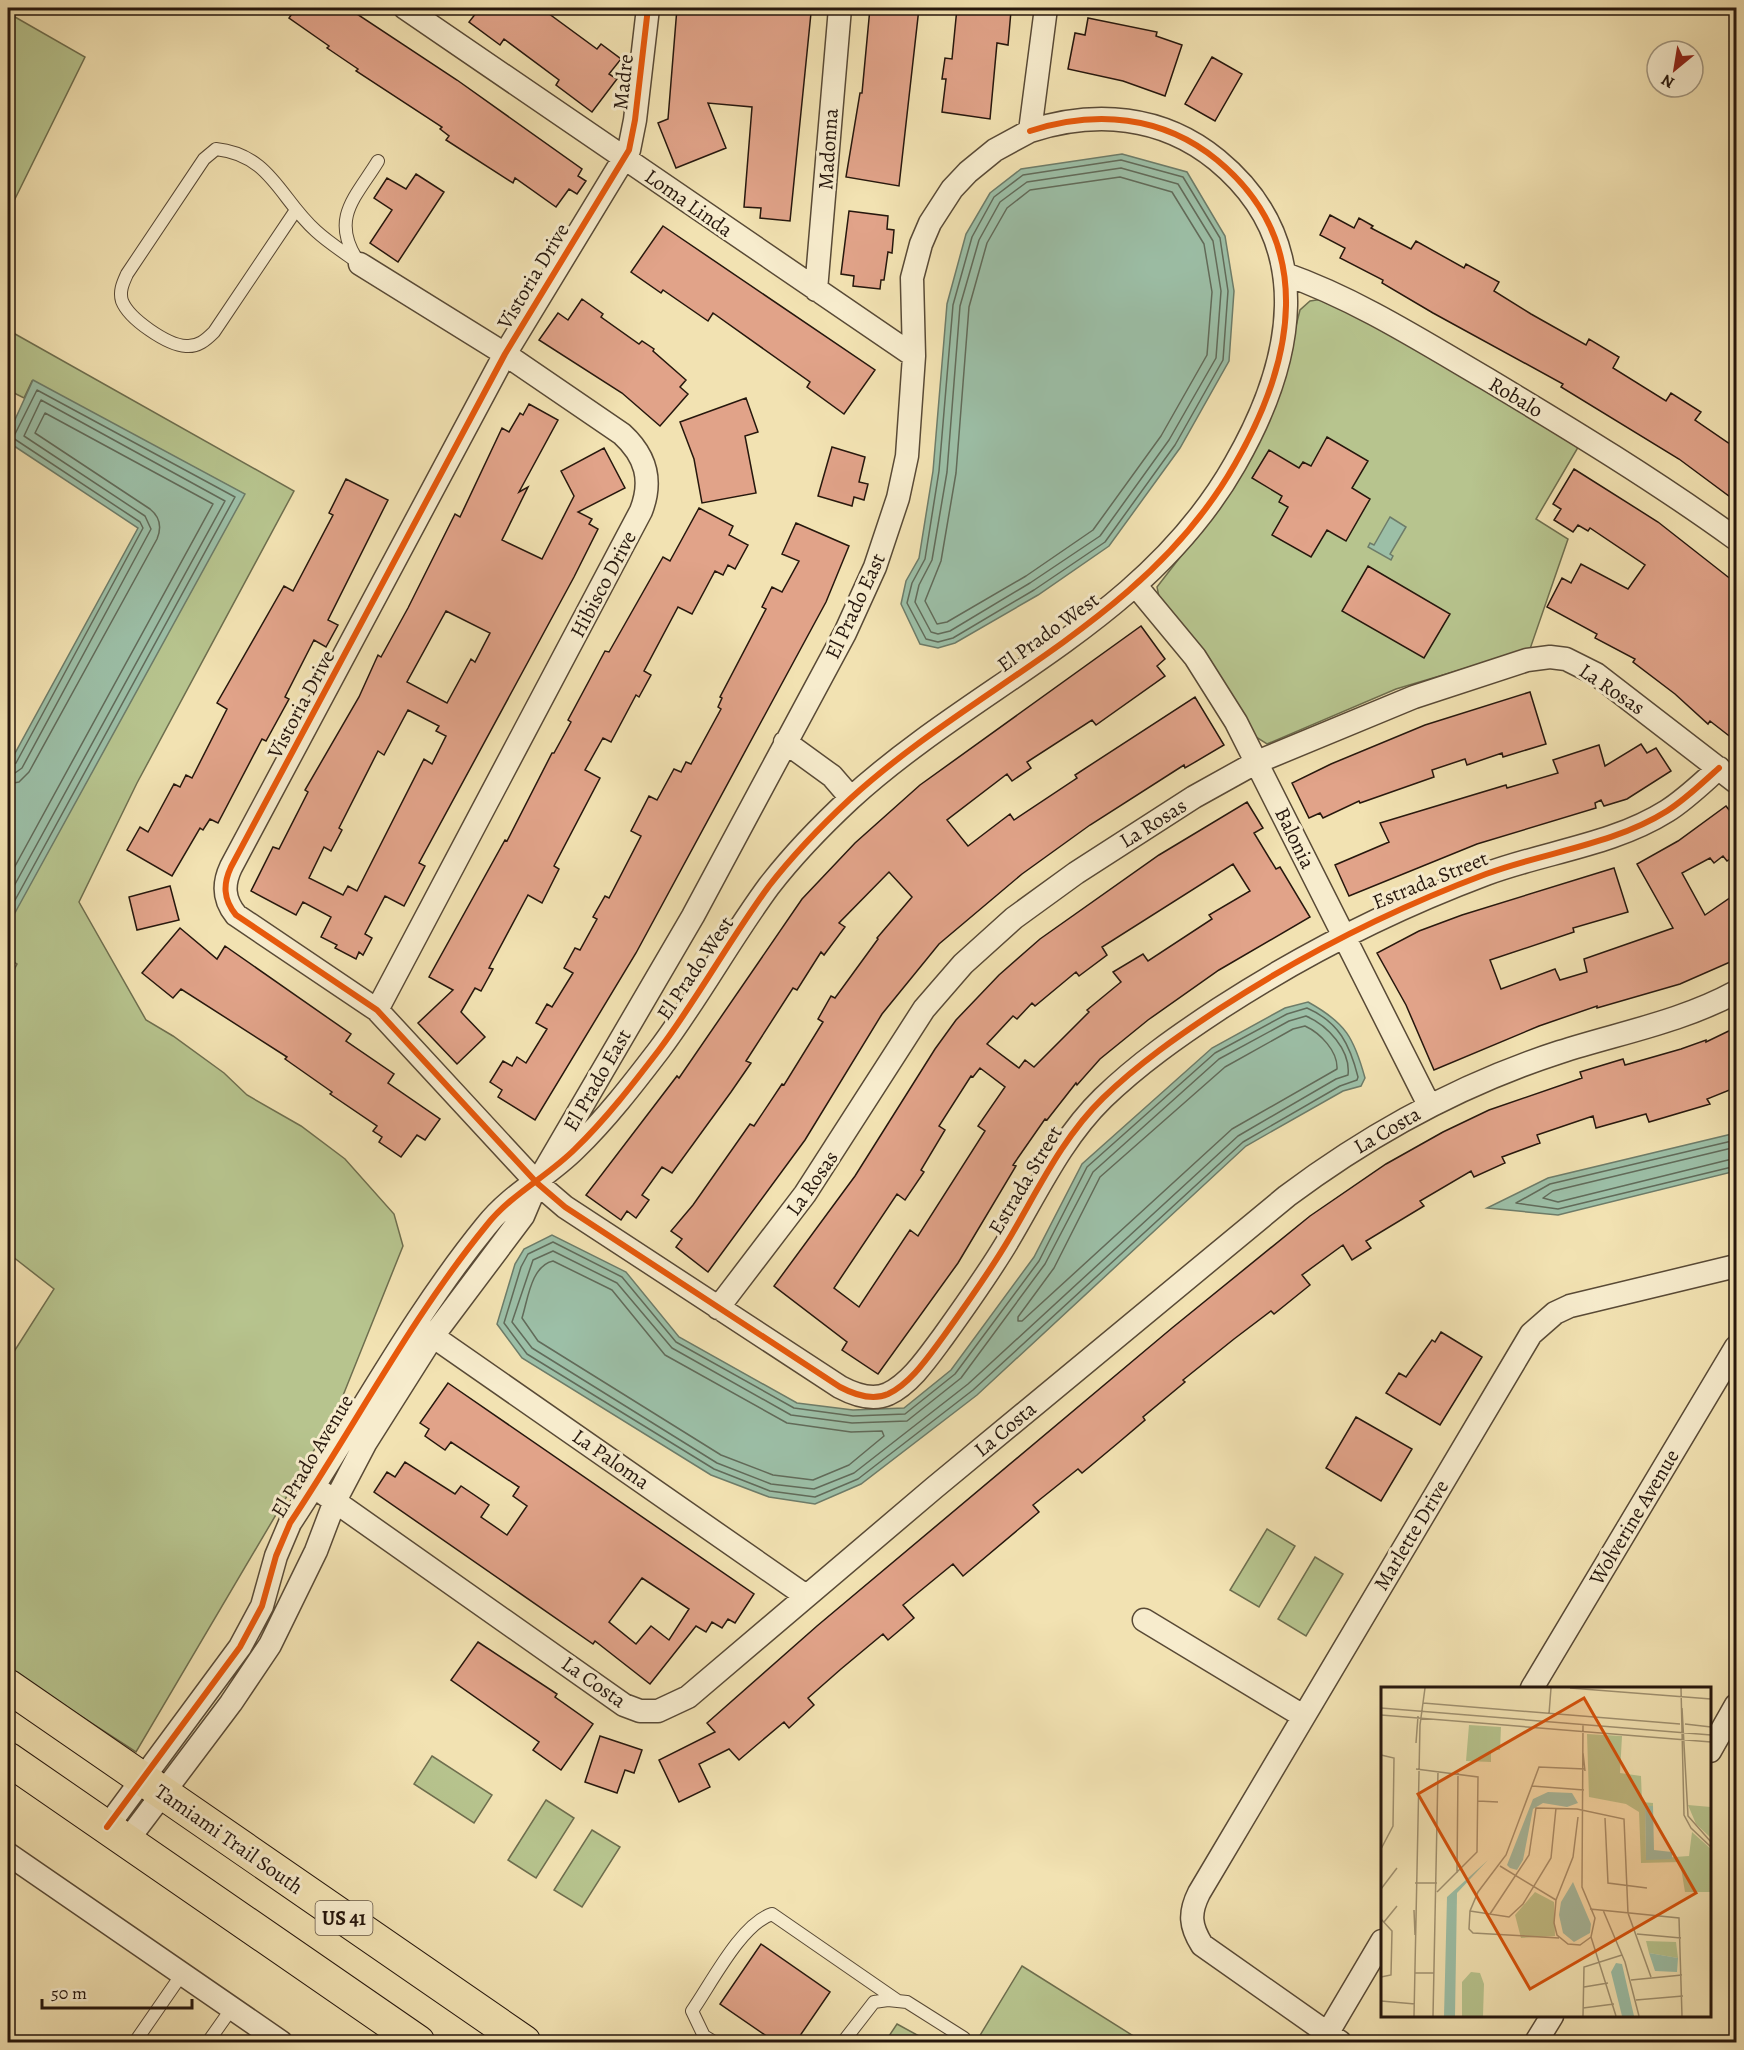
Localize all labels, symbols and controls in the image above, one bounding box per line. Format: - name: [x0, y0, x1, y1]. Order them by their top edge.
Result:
- north arrow: [1645, 39, 1705, 99]
- street label: Madre: [606, 53, 640, 111]
- text: N: [1657, 69, 1679, 94]
- street label: Madonna: [811, 107, 845, 191]
- street label: Loma Linda: [639, 162, 739, 244]
- street label: Vistoria Drive: [490, 218, 576, 335]
- street label: Robalo: [1484, 370, 1548, 424]
- street label: Hibisco Drive: [563, 526, 643, 642]
- street label: El Prado East: [818, 548, 892, 663]
- street label: El Prado West: [991, 586, 1105, 678]
- street label: Vistoria Drive: [260, 645, 341, 764]
- street label: La Rosas: [1574, 657, 1650, 721]
- street label: La Rosas: [1114, 792, 1192, 854]
- street label: Balonia: [1268, 803, 1322, 874]
- street label: Estrada Street: [1368, 844, 1492, 916]
- street label: El Prado West: [650, 911, 740, 1025]
- street label: El Prado East: [556, 1024, 638, 1136]
- street label: La Costa: [1348, 1100, 1426, 1160]
- street label: Estrada Street: [982, 1120, 1069, 1240]
- street label: La Rosas: [779, 1145, 845, 1221]
- street label: El Prado Avenue: [264, 1389, 360, 1523]
- street label: La Costa: [968, 1395, 1042, 1463]
- street label: La Paloma: [567, 1422, 655, 1496]
- street label: Wolverine Avenue: [1582, 1444, 1686, 1591]
- street label: Marlette Drive: [1367, 1474, 1455, 1596]
- street label: La Costa: [556, 1650, 632, 1715]
- inset map: [1381, 1687, 1711, 2017]
- street label: Tamiami Trail South: [149, 1777, 309, 1901]
- road number: US 41: [316, 1901, 372, 1935]
- scale bar: [42, 1972, 192, 2010]
- text: 50 m: [51, 1981, 87, 2005]

